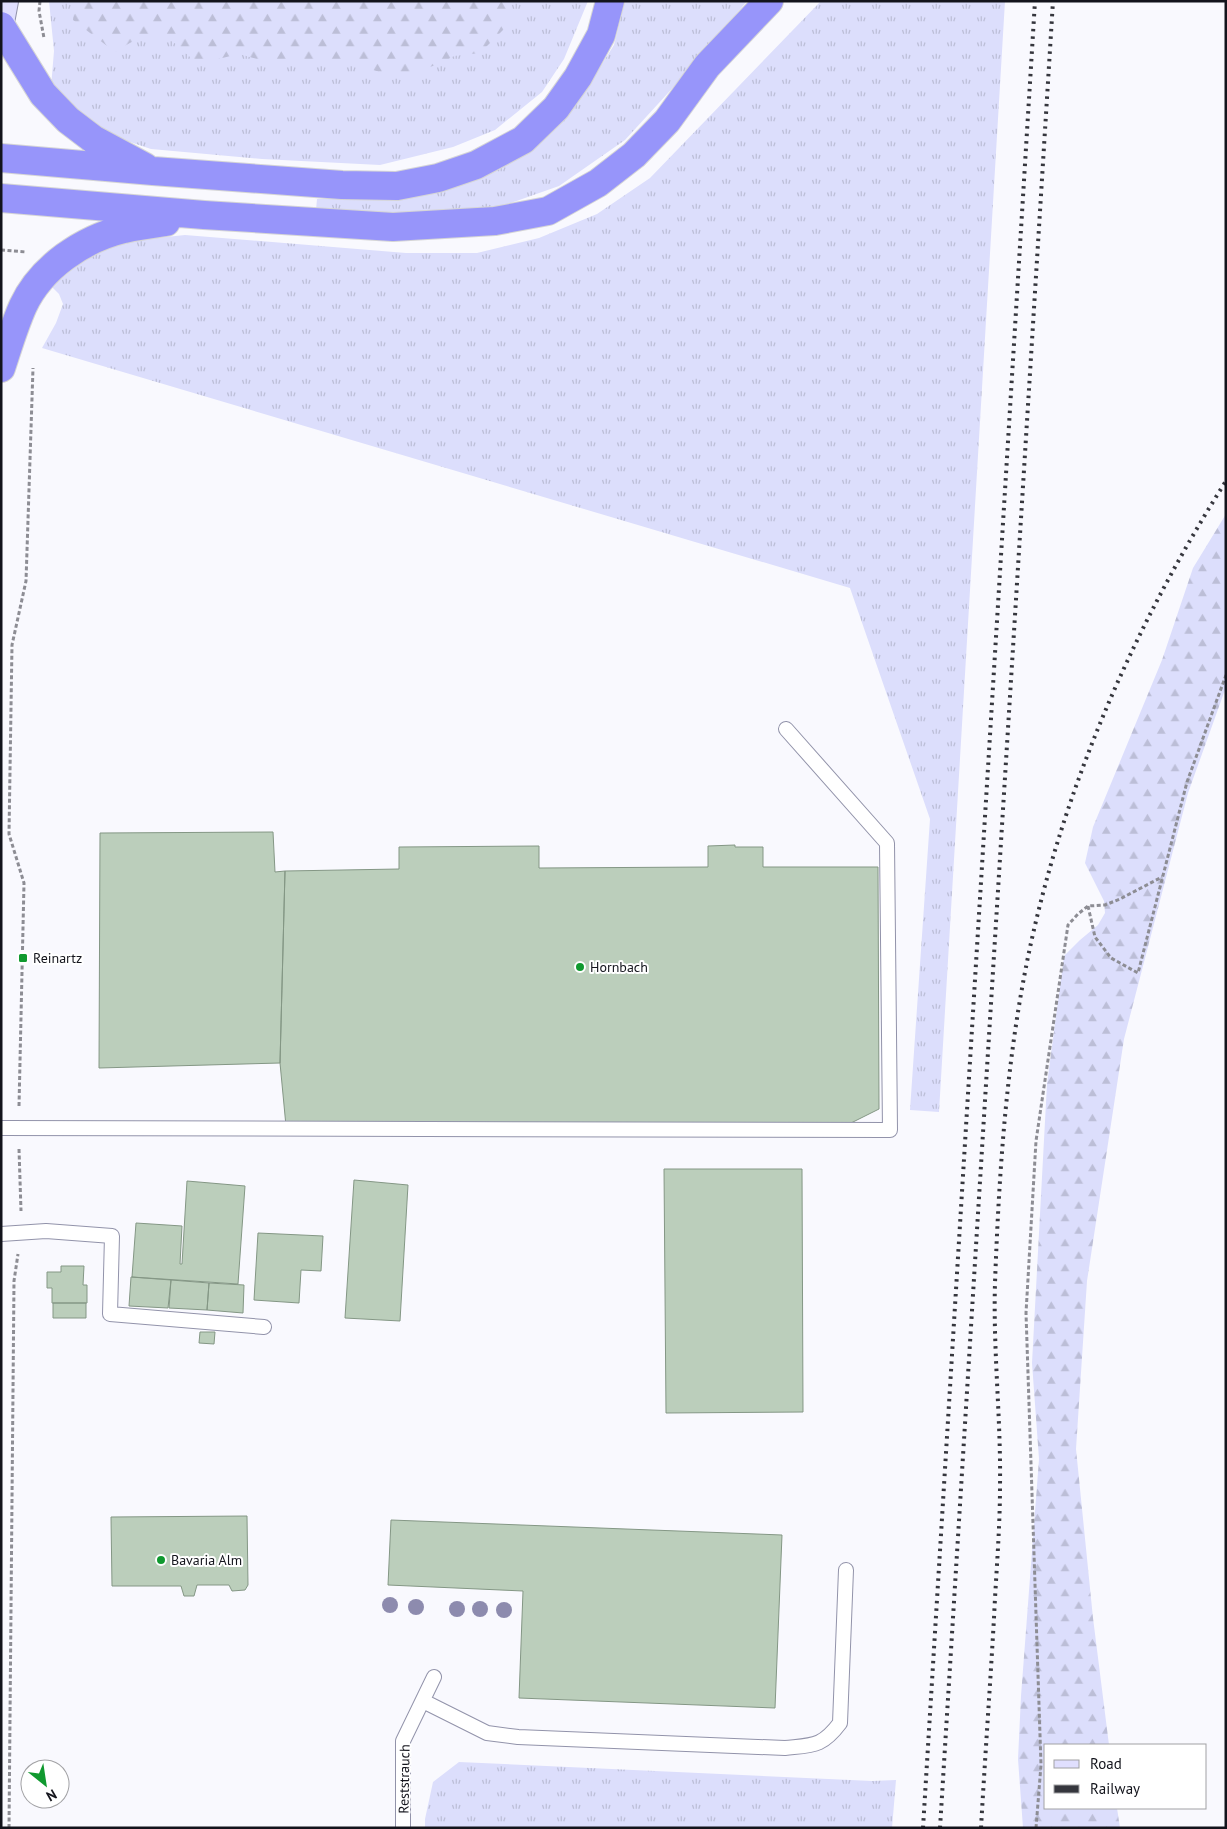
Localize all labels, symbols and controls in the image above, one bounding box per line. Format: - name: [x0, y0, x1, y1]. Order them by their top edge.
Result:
- place label: Reinartz: [33, 949, 82, 967]
- marker: Reinartz: [17, 952, 29, 964]
- place label: Hornbach: [590, 958, 648, 976]
- marker: Hornbach: [574, 961, 586, 973]
- place label: Bavaria Alm: [171, 1551, 242, 1569]
- marker: Bavaria Alm: [155, 1554, 167, 1566]
- street label: Reststrauch: [394, 1744, 414, 1814]
- legend: [1044, 1744, 1207, 1809]
- text: Road: [1090, 1754, 1122, 1773]
- north arrow: [20, 1759, 70, 1809]
- text: Railway: [1090, 1779, 1140, 1798]
- text: N: [43, 1785, 60, 1805]

